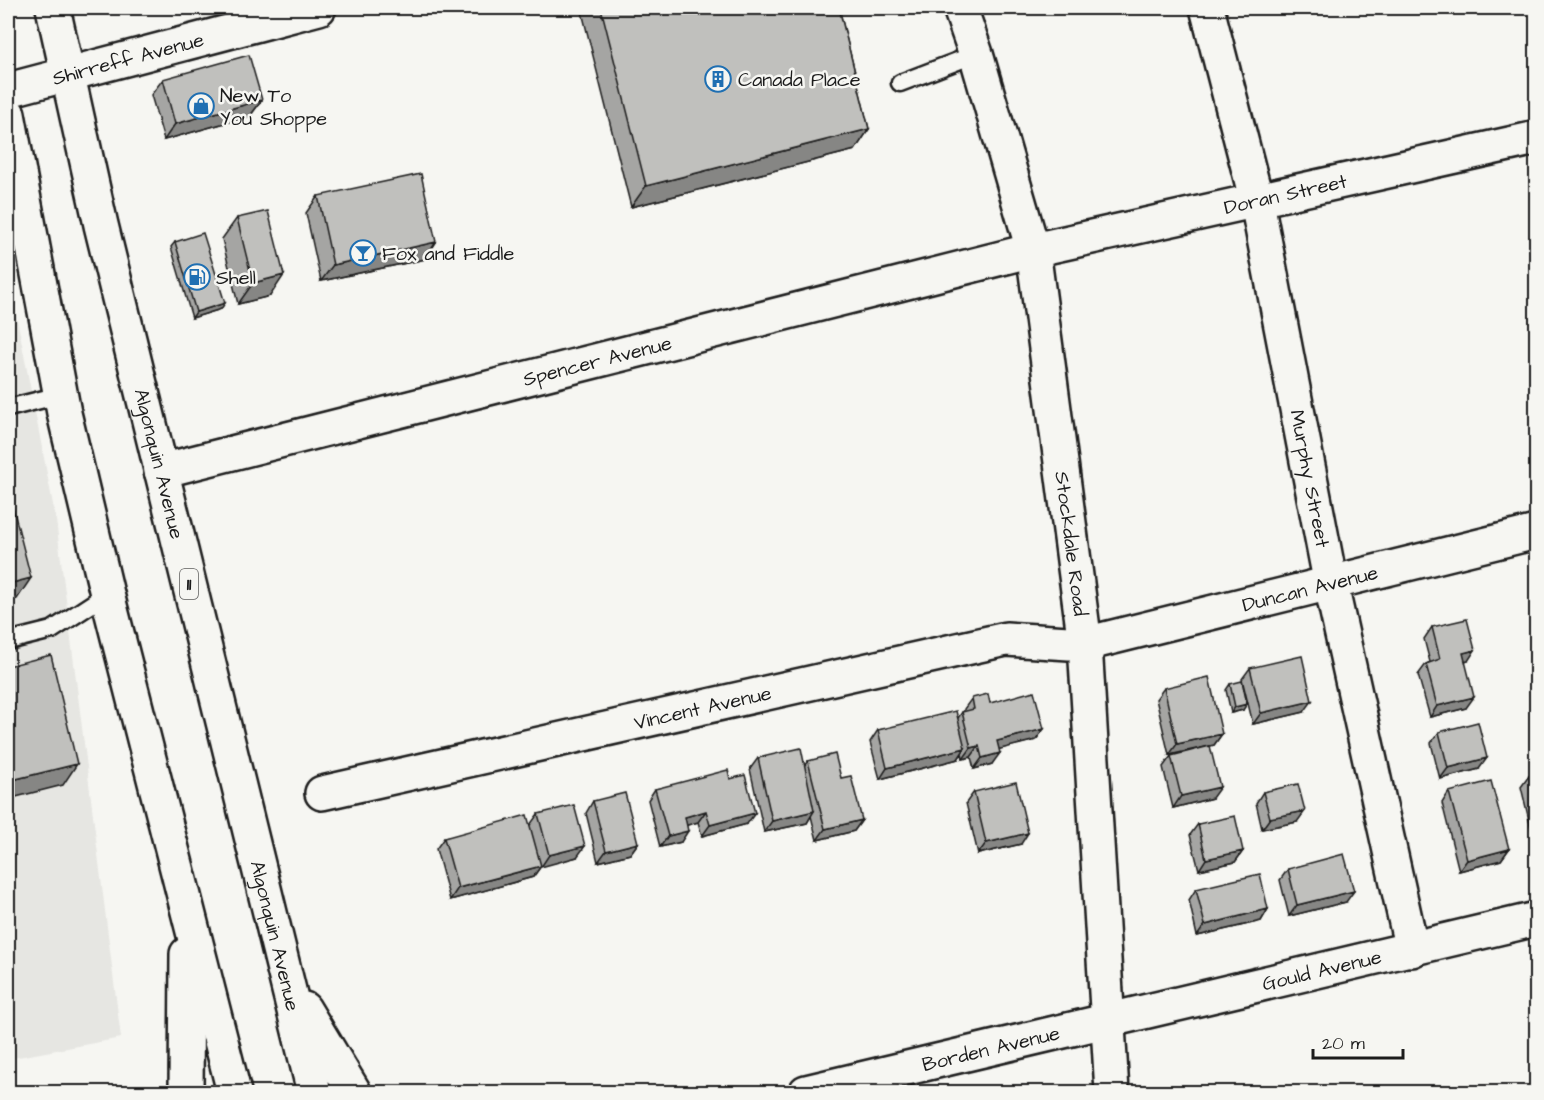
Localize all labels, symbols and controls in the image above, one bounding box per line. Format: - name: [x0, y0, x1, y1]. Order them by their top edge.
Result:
- street label: Shirreff Avenue: [49, 26, 207, 93]
- building icon: Canada Place: [703, 64, 733, 94]
- place label: Canada Place: [738, 66, 861, 94]
- place label: New To You Shoppe: [220, 82, 327, 133]
- shop icon: New To You Shoppe: [186, 91, 216, 121]
- street label: Doran Street: [1221, 168, 1350, 222]
- bar icon: Fox and Fiddle: [348, 238, 378, 268]
- place label: Fox and Fiddle: [382, 240, 514, 268]
- fuel station icon: Shell: [182, 262, 212, 292]
- place label: Shell: [216, 264, 256, 292]
- street label: Spencer Avenue: [520, 329, 675, 394]
- street label: Algonquin Avenue: [127, 386, 191, 542]
- street label: Murphy Street: [1282, 408, 1336, 550]
- street label: Stockdale Road: [1047, 470, 1094, 618]
- street label: Duncan Avenue: [1239, 559, 1381, 619]
- road number: 11: [180, 569, 198, 599]
- street label: Vincent Avenue: [631, 679, 774, 737]
- street label: Algonquin Avenue: [243, 858, 307, 1014]
- street label: Gould Avenue: [1260, 943, 1385, 998]
- street label: Borden Avenue: [919, 1019, 1063, 1079]
- scale bar: [1313, 1022, 1403, 1060]
- text: 20 m: [1322, 1031, 1365, 1056]

